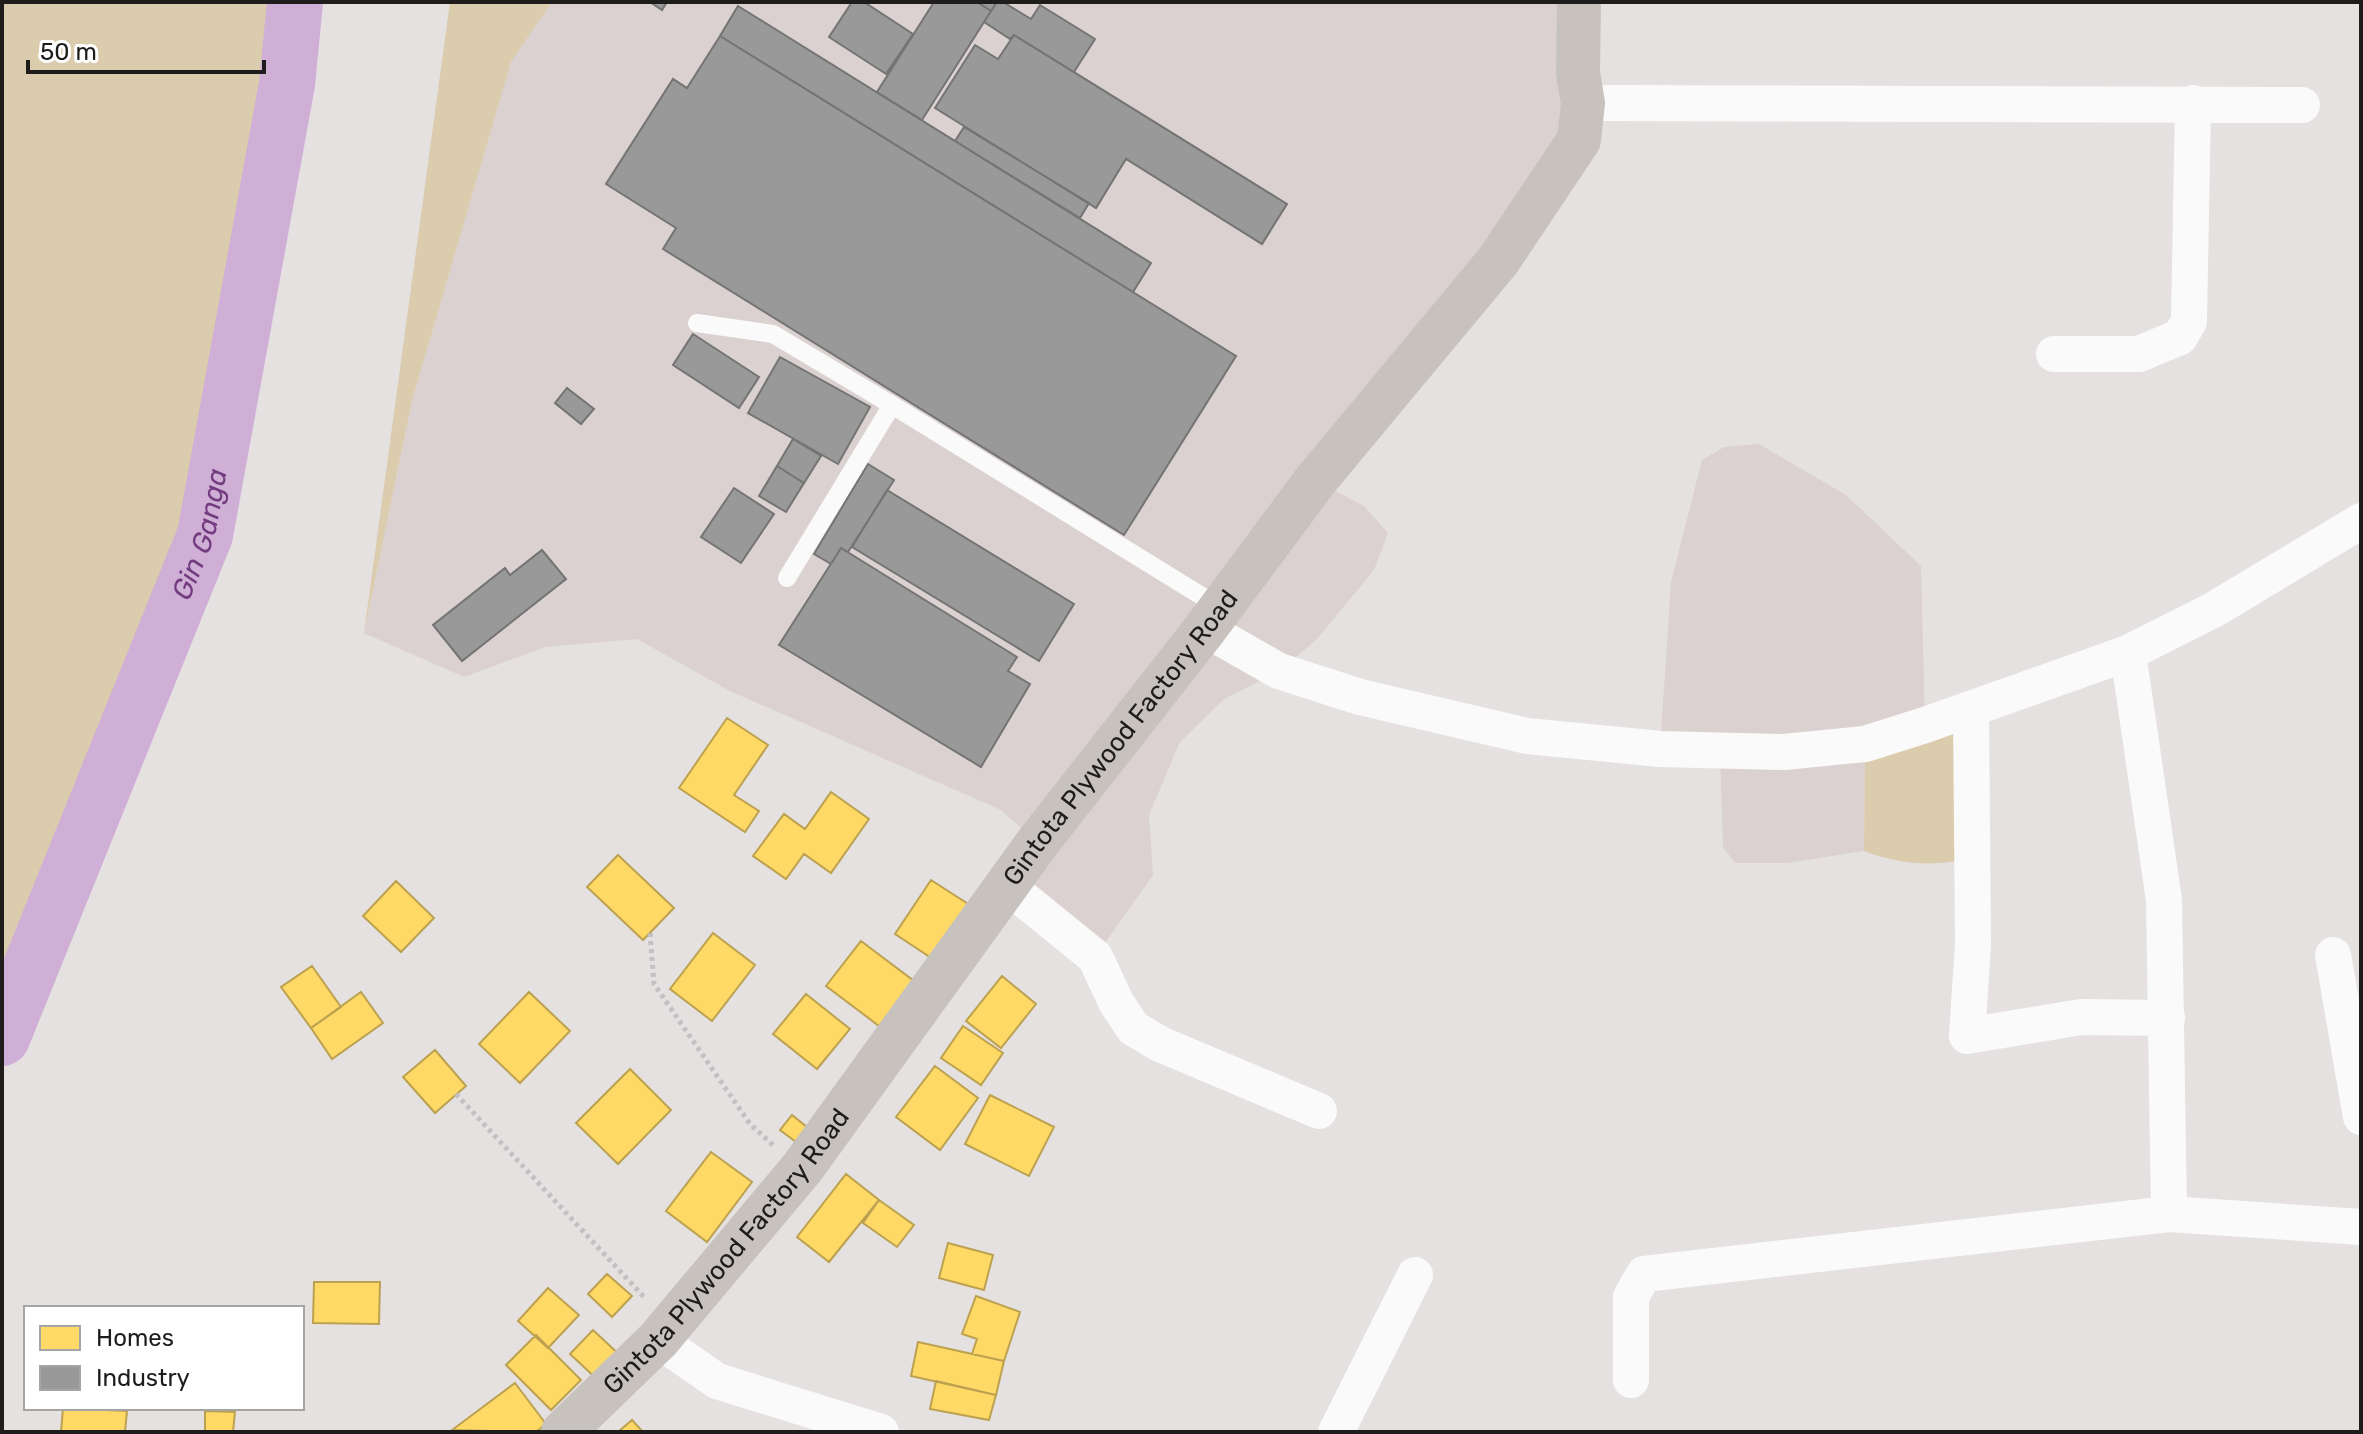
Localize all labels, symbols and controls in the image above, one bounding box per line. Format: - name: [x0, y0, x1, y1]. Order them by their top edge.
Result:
- scale bar: [28, 24, 264, 74]
- text: 50 m: [40, 38, 97, 66]
- water label: Gin Ganga: [165, 466, 234, 605]
- street label: Gintota Plywood Factory Road: [997, 584, 1245, 892]
- street label: Gintota Plywood Factory Road: [597, 1103, 856, 1401]
- legend: [24, 1306, 304, 1410]
- text: Homes: [96, 1324, 174, 1352]
- text: Industry: [96, 1364, 190, 1392]

